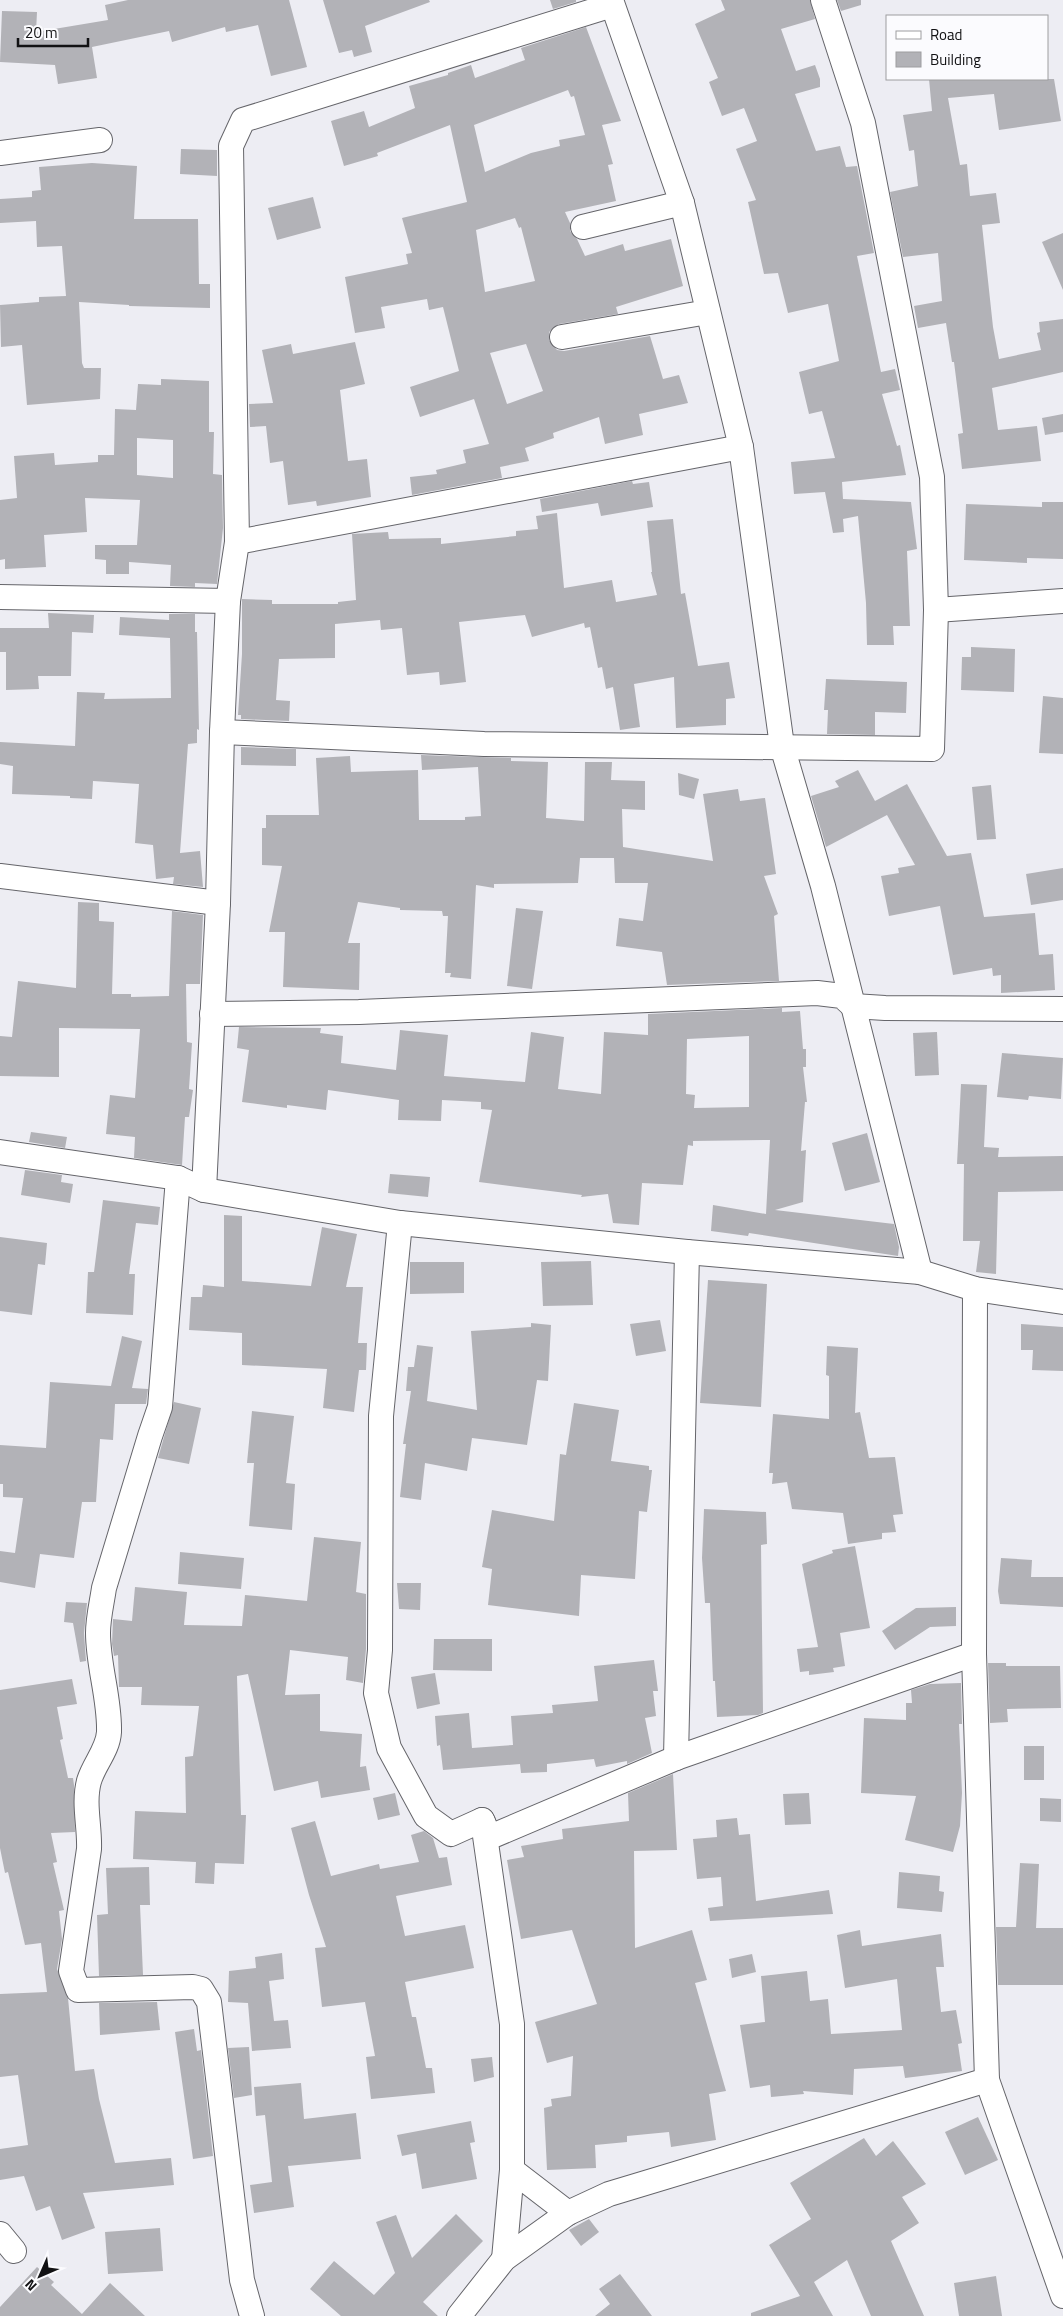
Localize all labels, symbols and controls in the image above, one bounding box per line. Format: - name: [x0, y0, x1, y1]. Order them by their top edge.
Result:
- scale bar: [18, 15, 88, 47]
- legend: [886, 15, 1048, 80]
- text: 20 m: [25, 21, 58, 44]
- text: Road: [930, 23, 962, 46]
- text: Building: [930, 48, 981, 71]
- north arrow: [15, 2251, 65, 2301]
- text: N: [20, 2275, 41, 2296]

